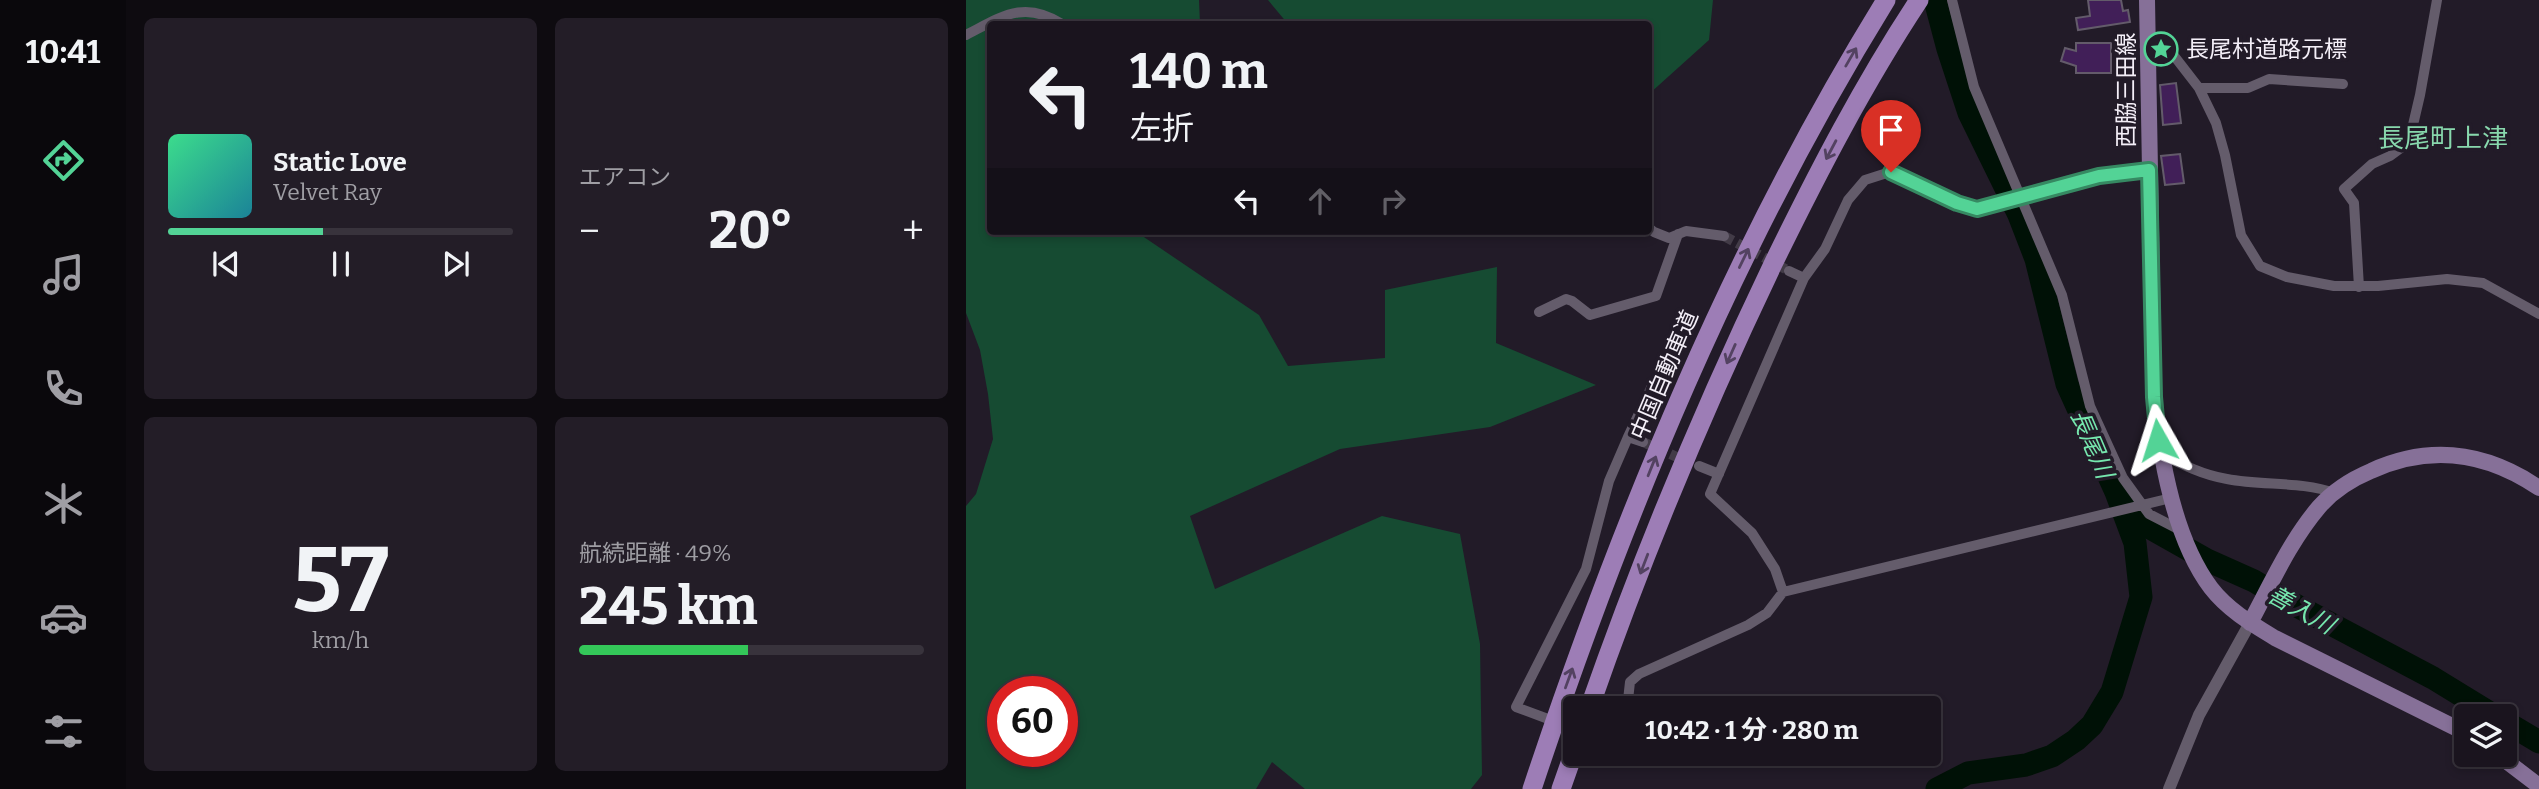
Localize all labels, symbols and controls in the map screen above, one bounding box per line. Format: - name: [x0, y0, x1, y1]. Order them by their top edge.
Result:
- place icon: 長尾村道路元標: [2142, 30, 2180, 68]
- text: 10:41: [26, 33, 100, 71]
- street label: 西脇三田線: [2112, 33, 2140, 148]
- place label: 長尾村道路元標: [2186, 35, 2347, 63]
- text: 140 m: [1130, 42, 1268, 101]
- one-way arrow: [1844, 48, 1858, 68]
- icon: left: [1015, 49, 1106, 140]
- pin: [1861, 100, 1921, 172]
- text: 左折: [1130, 109, 1194, 147]
- icon: arrive: [1872, 111, 1910, 149]
- district label: 長尾町上津: [2378, 123, 2508, 154]
- icon: directions: [39, 136, 88, 185]
- one-way arrow: [1824, 139, 1838, 160]
- text: Static Love: [273, 147, 407, 178]
- text: エアコン: [579, 163, 671, 191]
- text: Velvet Ray: [273, 178, 382, 206]
- icon: left: [1228, 182, 1266, 220]
- icon: ahead: [1301, 182, 1339, 220]
- icon: right: [1374, 182, 1412, 220]
- text: 20°: [709, 199, 793, 262]
- text: −: [579, 208, 600, 254]
- text: +: [902, 208, 924, 254]
- icon: previous: [207, 245, 245, 283]
- icon: pause: [322, 245, 360, 283]
- icon: next: [437, 245, 475, 283]
- one-way arrow: [1738, 248, 1752, 269]
- icon: music: [39, 250, 88, 299]
- street label: 中国自動車道: [1624, 306, 1704, 444]
- one-way arrow: [1724, 343, 1737, 364]
- icon: phone: [39, 364, 88, 413]
- position arrow: [2121, 403, 2195, 477]
- water label: 長尾川: [2065, 405, 2120, 485]
- one-way arrow: [1646, 456, 1659, 477]
- icon: climate: [39, 479, 88, 528]
- text: 57: [292, 526, 389, 635]
- text: 航続距離 · 49%: [579, 539, 731, 567]
- one-way arrow: [1636, 553, 1649, 575]
- text: 245 km: [579, 575, 758, 638]
- water label: 善入川: [2263, 580, 2342, 641]
- icon: car: [39, 593, 88, 642]
- text: km/h: [312, 626, 369, 654]
- one-way arrow: [1564, 667, 1577, 689]
- speed limit sign: 60: [987, 676, 1078, 767]
- map controls: [2454, 704, 2517, 767]
- button: layers: [2454, 704, 2517, 767]
- icon: filters: [39, 707, 88, 756]
- text: 10:42 · 1 分 · 280 m: [1645, 715, 1859, 746]

